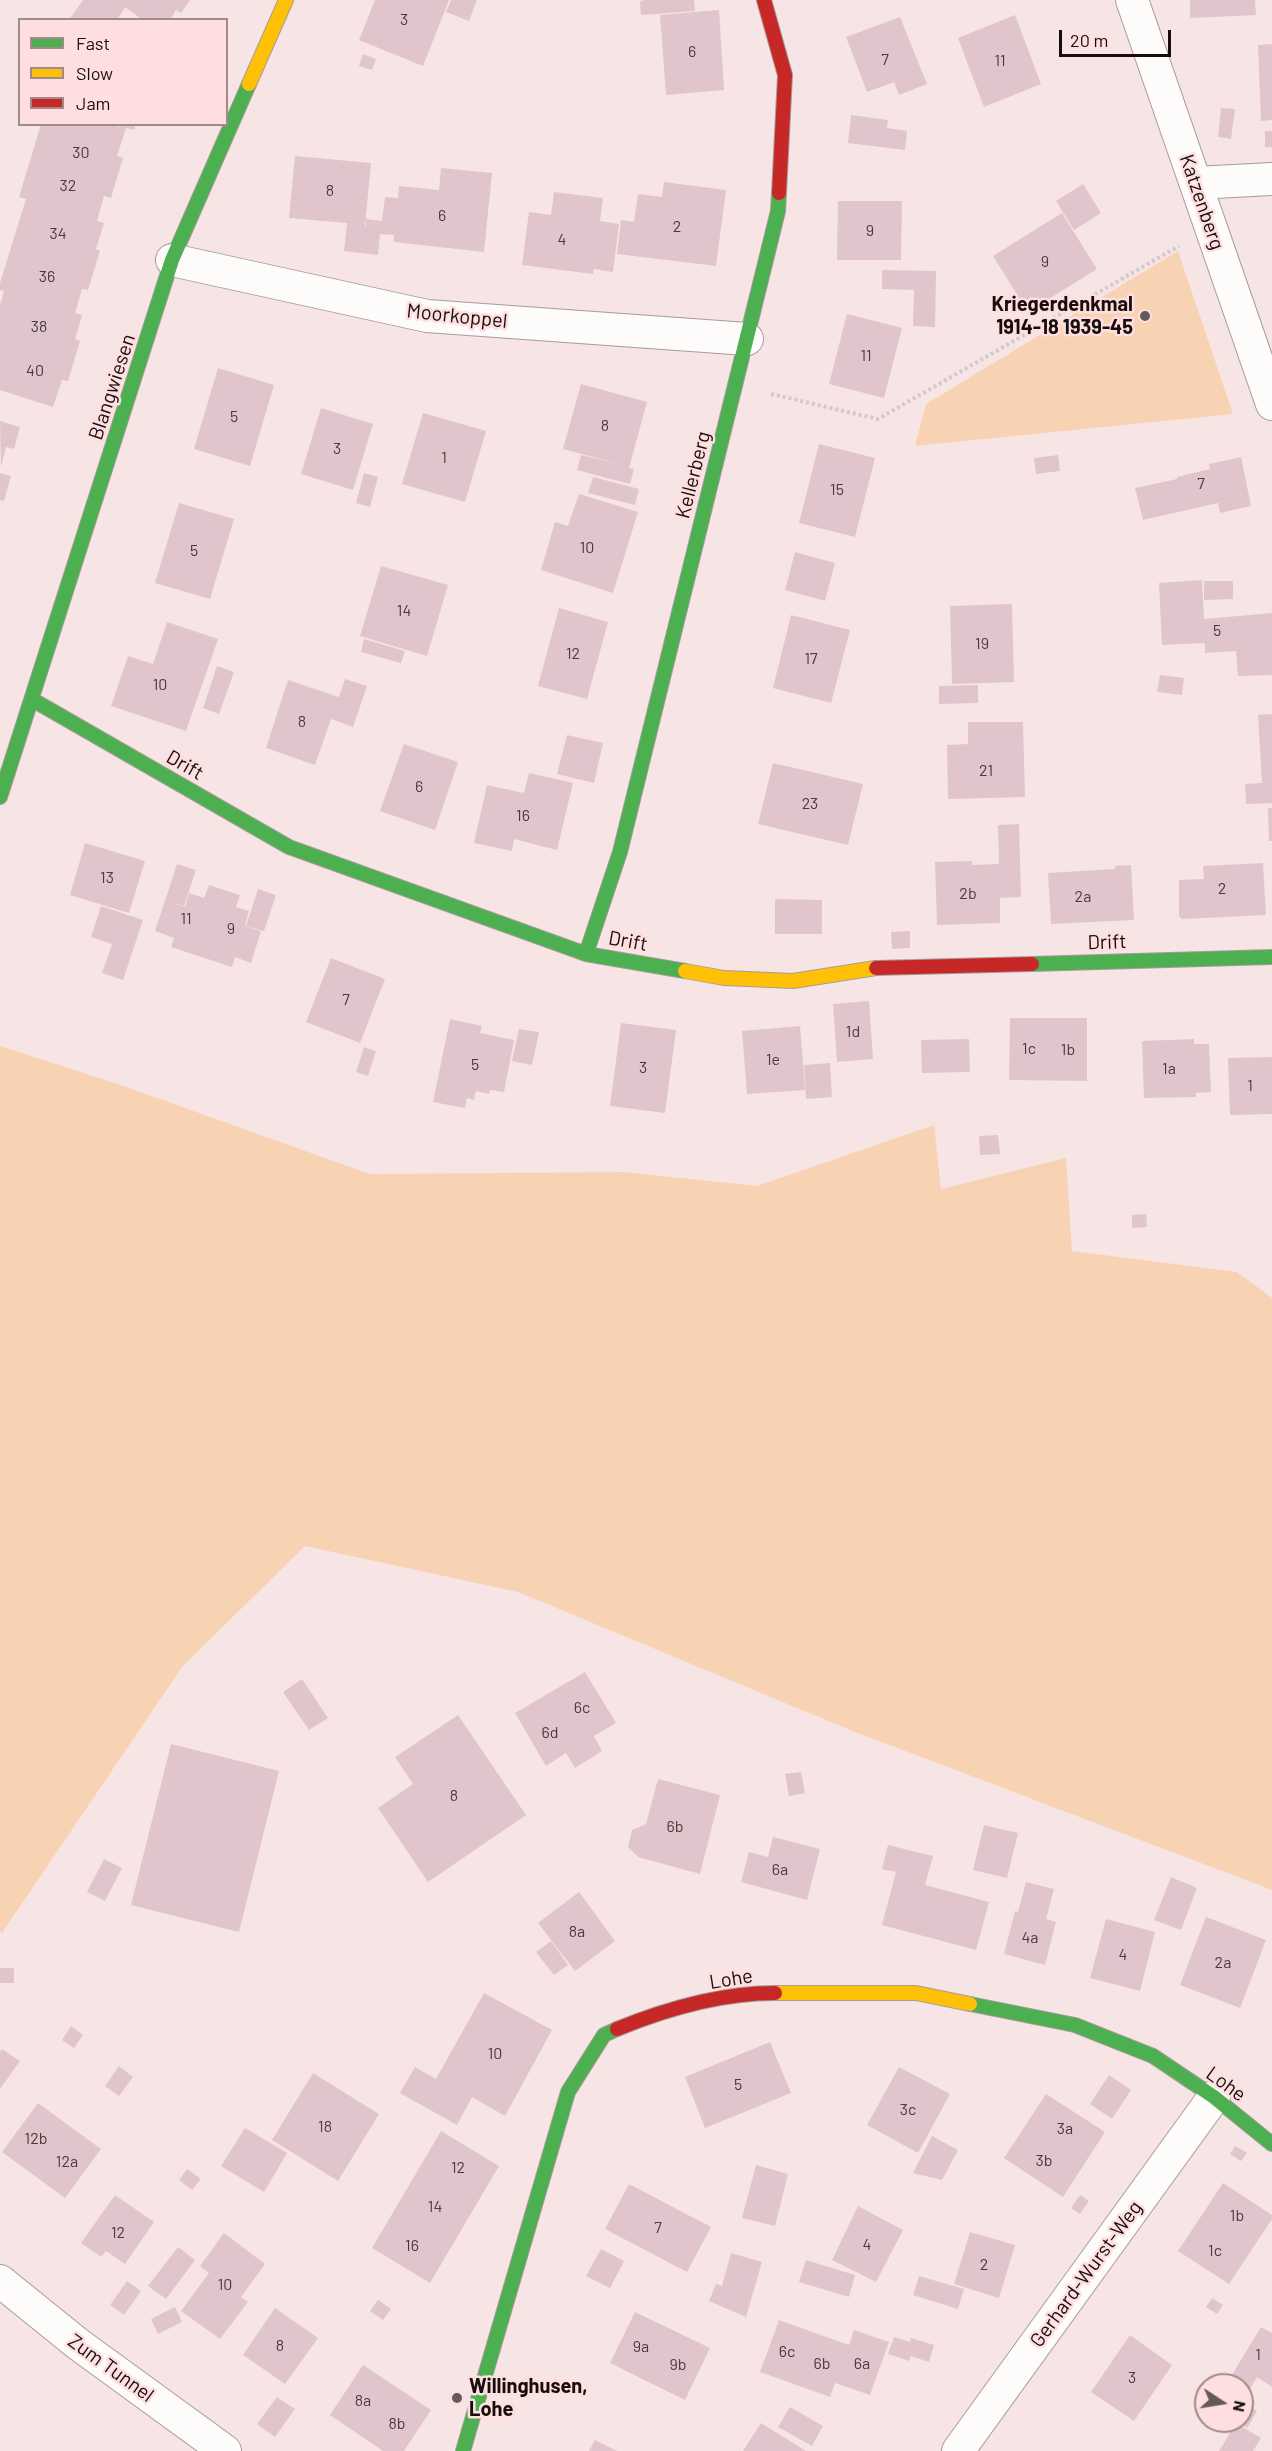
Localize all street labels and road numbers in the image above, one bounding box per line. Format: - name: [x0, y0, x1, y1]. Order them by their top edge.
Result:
- street label: Katzenberg: [1175, 151, 1229, 253]
- street label: Moorkoppel: [405, 299, 509, 333]
- street label: Blangwiesen: [84, 331, 140, 443]
- street label: Kellerberg: [671, 429, 715, 521]
- street label: Drift: [162, 745, 208, 785]
- street label: Drift: [607, 926, 649, 956]
- street label: Drift: [1087, 929, 1127, 955]
- street label: Lohe: [708, 1964, 754, 1994]
- street label: Lohe: [1201, 2061, 1251, 2107]
- street label: Gerhard-Wurst-Weg: [1025, 2196, 1147, 2352]
- street label: Zum Tunnel: [63, 2329, 159, 2407]

